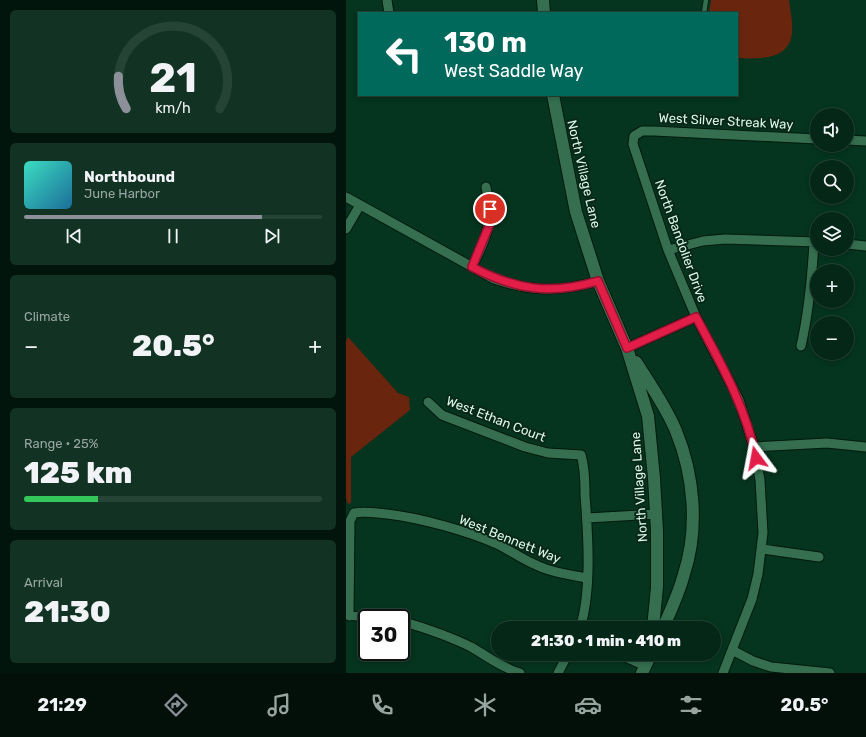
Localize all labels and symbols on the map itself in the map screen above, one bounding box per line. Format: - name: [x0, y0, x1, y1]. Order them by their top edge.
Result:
- street label: West Silver Streak Way: [658, 110, 794, 132]
- street label: North Village Lane: [563, 119, 604, 230]
- street label: North Bandolier Drive: [652, 178, 710, 304]
- pin: [473, 192, 507, 226]
- street label: West Ethan Court: [444, 393, 548, 445]
- street label: North Village Lane: [628, 431, 651, 543]
- position arrow: [735, 437, 777, 479]
- street label: West Bennett Way: [457, 512, 563, 566]
- speed limit sign: 30: [358, 609, 410, 661]

